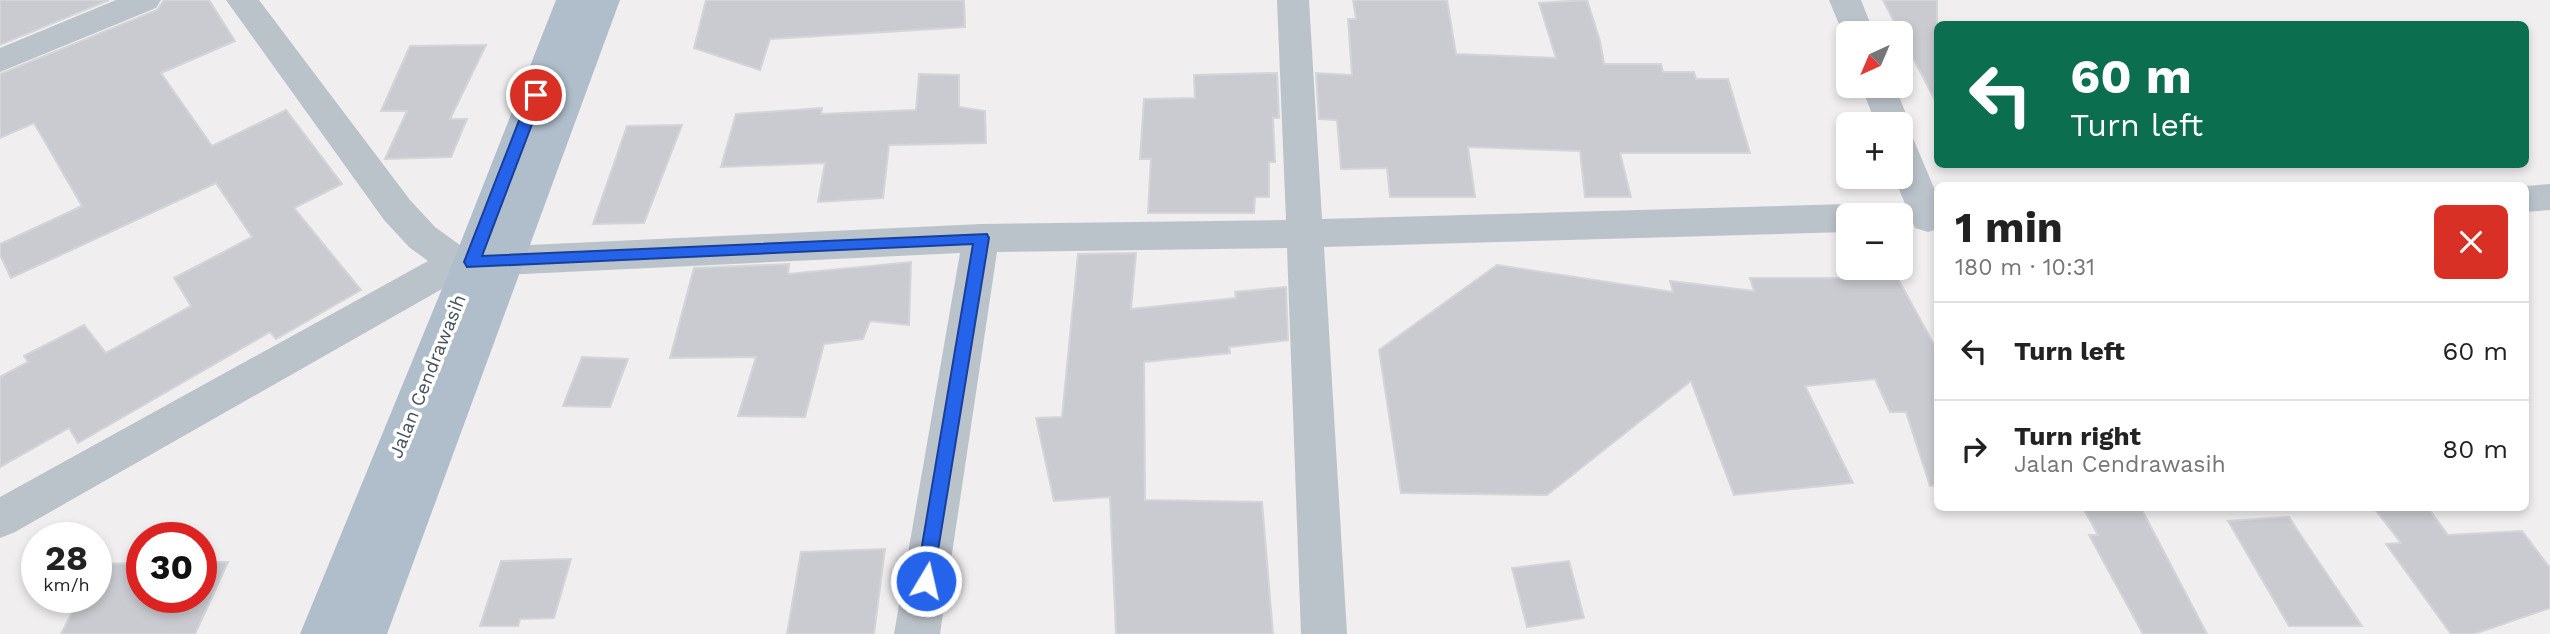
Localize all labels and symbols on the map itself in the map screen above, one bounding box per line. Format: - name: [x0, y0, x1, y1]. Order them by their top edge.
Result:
- north arrow: [1836, 21, 1913, 98]
- pin: [506, 65, 566, 125]
- street label: Jalan Cendrawasih: [384, 291, 471, 462]
- speed limit sign: 30: [126, 522, 217, 613]
- position arrow: [889, 544, 963, 618]

